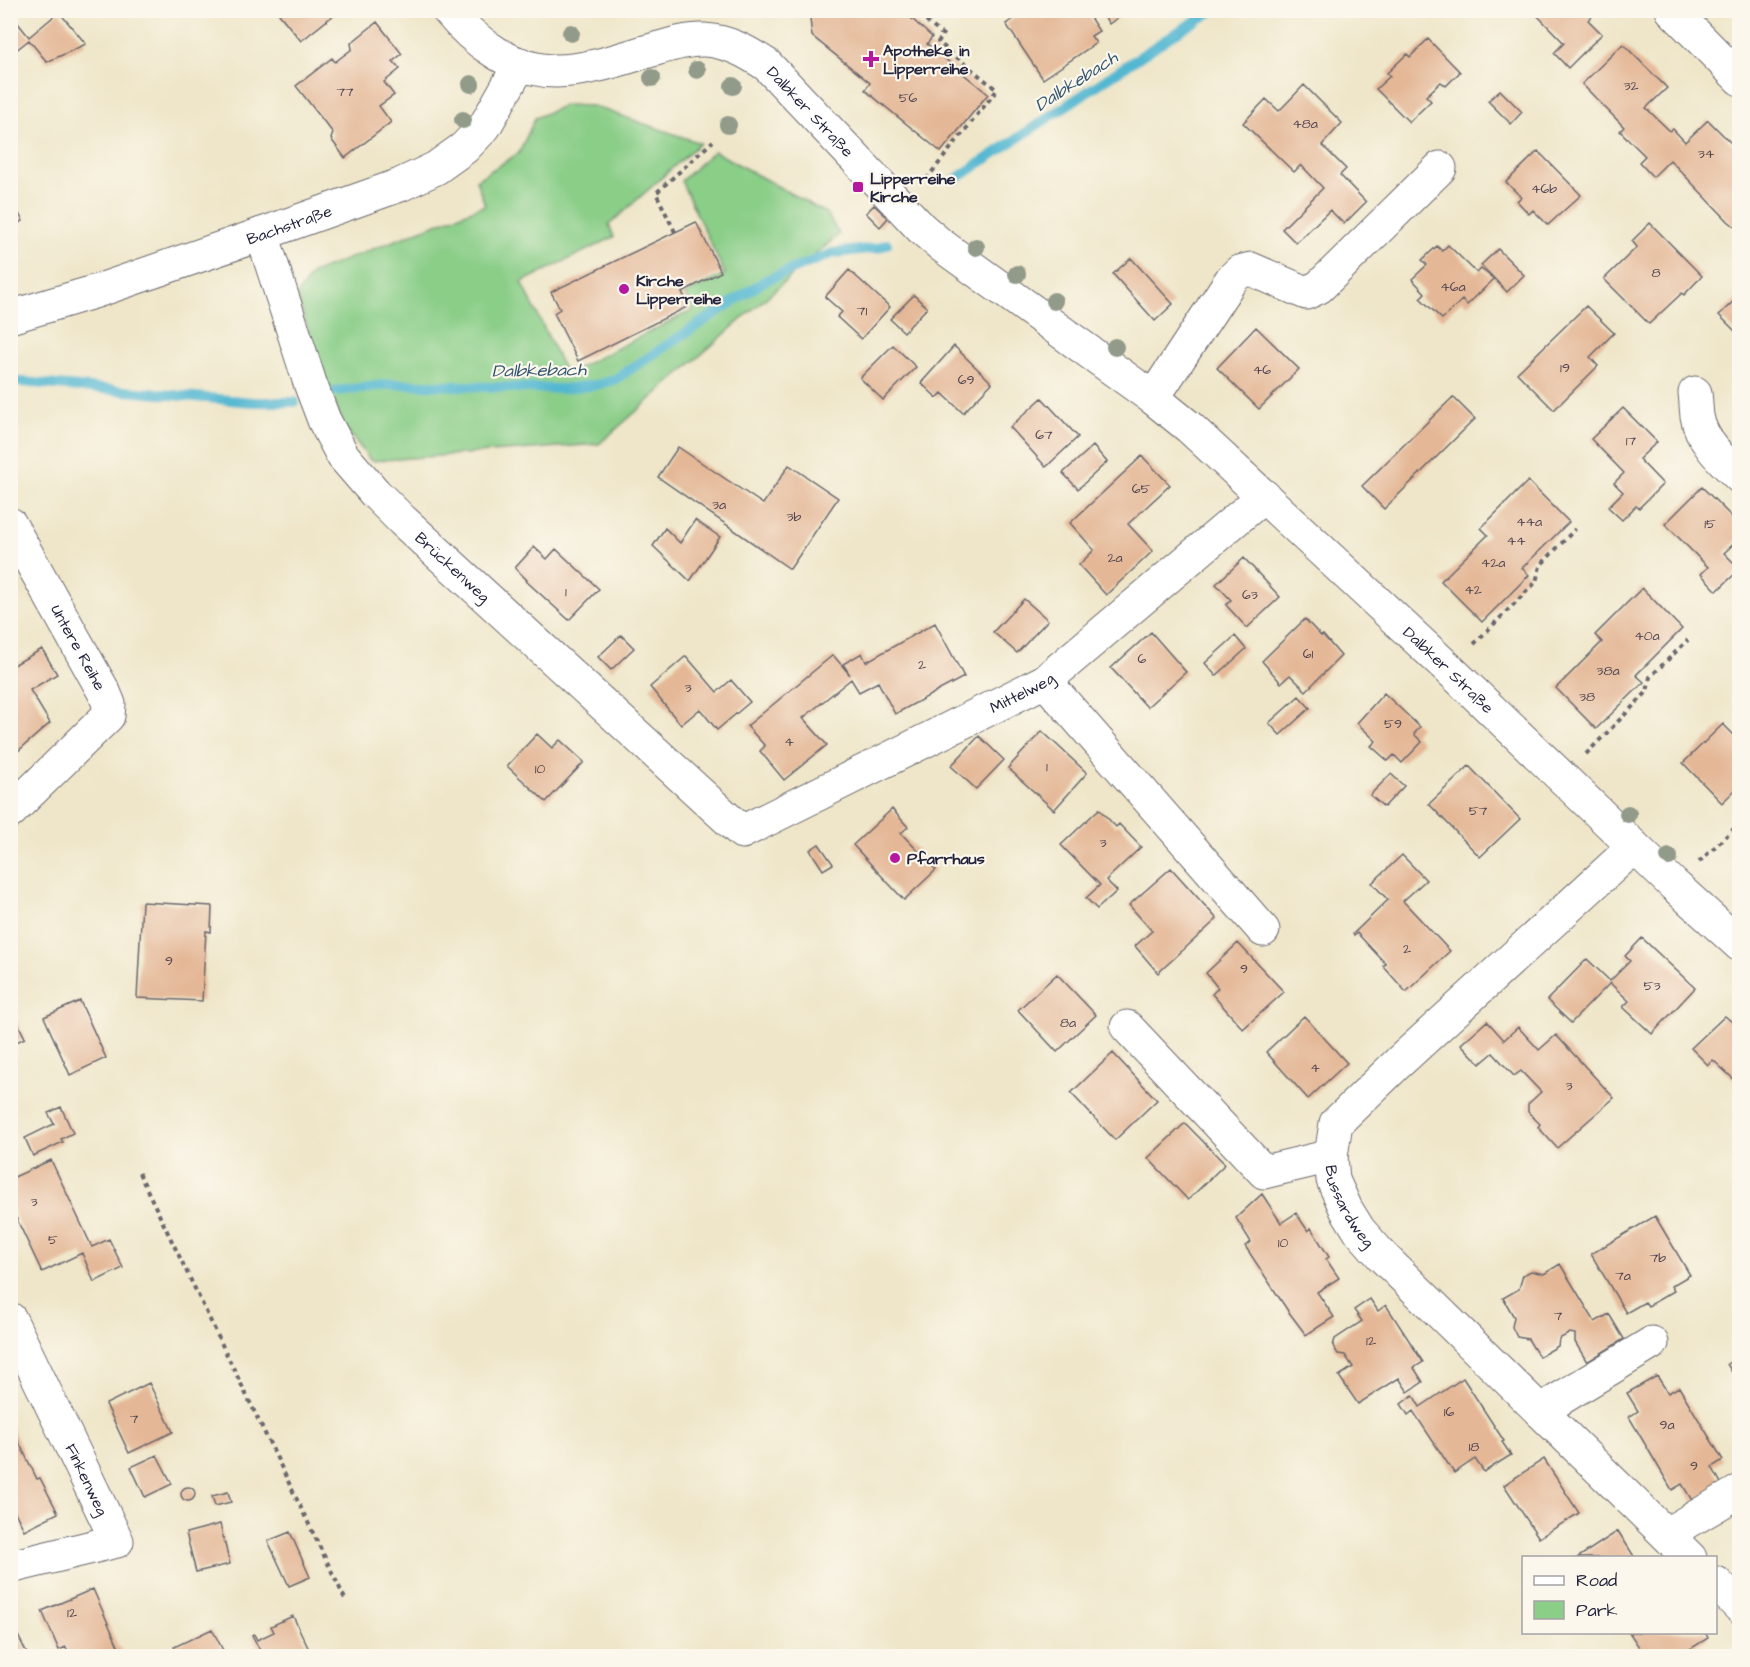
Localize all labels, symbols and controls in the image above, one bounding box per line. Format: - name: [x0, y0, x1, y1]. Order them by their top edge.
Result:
- place label: Apotheke in Lipperreihe: [883, 40, 970, 80]
- water label: Dalbkebach: [1030, 45, 1123, 118]
- marker: Apotheke in Lipperreihe: [864, 52, 878, 66]
- street label: Dalbker Straße: [762, 62, 858, 162]
- house number: 32: [1623, 76, 1639, 96]
- house number: 77: [336, 82, 354, 102]
- house number: 56: [899, 88, 918, 108]
- house number: 48a: [1292, 114, 1318, 134]
- house number: 34: [1698, 144, 1715, 164]
- place label: Lipperreihe Kirche: [870, 168, 956, 208]
- house number: 46b: [1531, 179, 1557, 199]
- marker: Lipperreihe Kirche: [851, 180, 865, 194]
- street label: Bachstraße: [244, 200, 335, 251]
- house number: 8: [1651, 263, 1661, 283]
- place label: Kirche Lipperreihe: [636, 270, 722, 310]
- house number: 46a: [1440, 277, 1466, 297]
- marker: Kirche Lipperreihe: [617, 282, 631, 296]
- house number: 71: [857, 301, 867, 321]
- water label: Dalbkebach: [492, 357, 587, 384]
- house number: 19: [1560, 358, 1570, 378]
- house number: 46: [1253, 360, 1271, 380]
- house number: 69: [958, 370, 974, 390]
- house number: 67: [1035, 425, 1053, 445]
- house number: 17: [1626, 431, 1637, 451]
- house number: 65: [1132, 479, 1150, 499]
- house number: 3a: [712, 495, 726, 515]
- house number: 3b: [787, 507, 802, 527]
- house number: 44a: [1516, 512, 1542, 532]
- house number: 15: [1704, 514, 1716, 534]
- street label: Brückenweg: [410, 527, 495, 608]
- house number: 44: [1506, 531, 1526, 551]
- house number: 2a: [1107, 548, 1123, 568]
- house number: 42a: [1481, 553, 1505, 573]
- house number: 42: [1464, 580, 1482, 600]
- house number: 1: [565, 582, 567, 602]
- house number: 63: [1242, 585, 1258, 605]
- street label: Untere Reihe: [45, 601, 111, 695]
- street label: Dalbker Straße: [1398, 622, 1499, 719]
- house number: 40a: [1634, 626, 1660, 646]
- house number: 61: [1303, 644, 1313, 664]
- house number: 6: [1138, 649, 1147, 669]
- house number: 2: [918, 655, 926, 675]
- house number: 38a: [1596, 661, 1620, 681]
- street label: Mittelweg: [986, 668, 1060, 719]
- house number: 3: [684, 678, 692, 698]
- house number: 38: [1579, 687, 1595, 707]
- house number: 59: [1384, 714, 1402, 734]
- house number: 4: [784, 732, 794, 752]
- house number: 1: [1046, 757, 1048, 777]
- house number: 10: [535, 759, 545, 779]
- house number: 57: [1469, 801, 1488, 821]
- house number: 3: [1099, 833, 1107, 853]
- place label: Pfarrhaus: [907, 848, 985, 870]
- marker: Pfarrhaus: [888, 851, 902, 865]
- house number: 2: [1403, 939, 1411, 959]
- house number: 9: [165, 951, 173, 971]
- house number: 9: [1240, 959, 1248, 979]
- house number: 53: [1643, 976, 1661, 996]
- house number: 8a: [1060, 1013, 1076, 1033]
- house number: 4: [1310, 1058, 1320, 1078]
- house number: 3: [1565, 1076, 1573, 1096]
- street label: Bussardweg: [1320, 1164, 1379, 1253]
- house number: 3: [30, 1192, 38, 1212]
- house number: 5: [48, 1230, 58, 1250]
- house number: 10: [1278, 1233, 1288, 1253]
- house number: 7b: [1650, 1248, 1666, 1268]
- house number: 7a: [1615, 1266, 1631, 1286]
- house number: 7: [1554, 1306, 1563, 1326]
- house number: 12: [1366, 1331, 1376, 1351]
- house number: 16: [1444, 1402, 1455, 1422]
- house number: 7: [130, 1409, 139, 1429]
- house number: 9a: [1659, 1415, 1675, 1435]
- house number: 18: [1469, 1437, 1479, 1457]
- street label: Finkenweg: [60, 1440, 113, 1520]
- house number: 9: [1690, 1456, 1698, 1476]
- legend: [1522, 1556, 1717, 1634]
- text: Road: [1576, 1568, 1617, 1593]
- text: Park: [1576, 1598, 1618, 1623]
- house number: 12: [67, 1603, 77, 1623]

